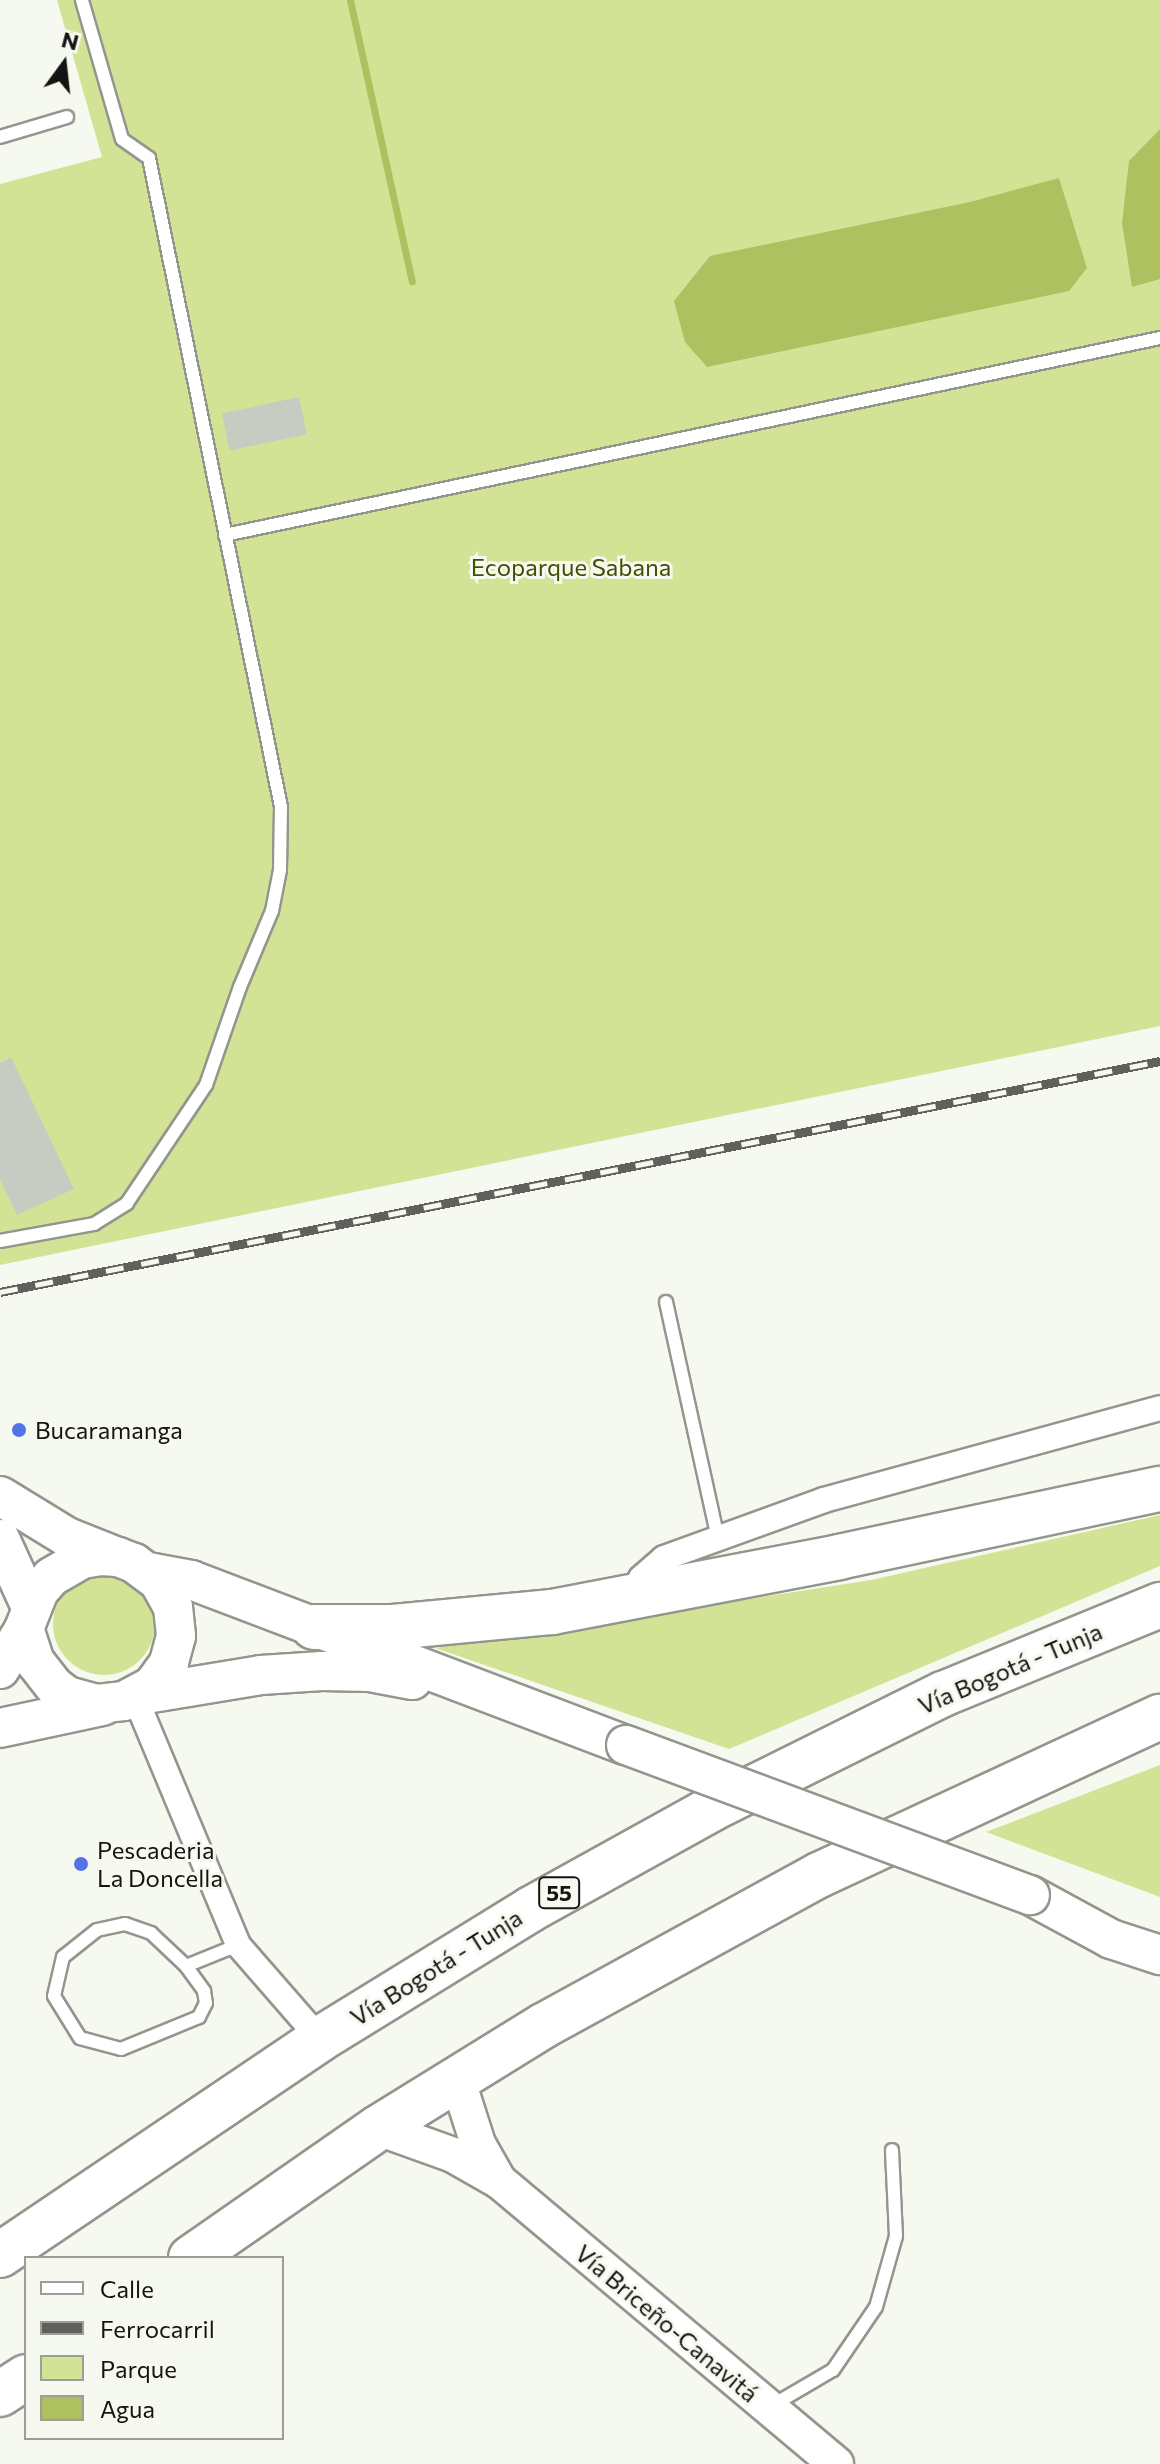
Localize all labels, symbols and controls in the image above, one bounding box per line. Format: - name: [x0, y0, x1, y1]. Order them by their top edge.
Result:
- north arrow: [24, 24, 104, 104]
- text: N: [59, 25, 82, 56]
- park label: Ecoparque Sabana: [471, 553, 671, 581]
- place label: Bucaramanga: [35, 1416, 183, 1444]
- marker: Bucaramanga: [10, 1421, 28, 1439]
- street label: Vía Bogotá - Tunja: [914, 1616, 1106, 1720]
- place label: Pescaderia La Doncella: [97, 1836, 223, 1892]
- marker: Pescaderia La Doncella: [72, 1855, 90, 1873]
- road number: 55: [537, 1875, 581, 1911]
- street label: Vía Bogotá - Tunja: [345, 1903, 527, 2031]
- street label: Vía Briceño-Canavitá: [570, 2238, 764, 2408]
- legend: [24, 2256, 284, 2440]
- text: Calle: [100, 2274, 154, 2303]
- text: Ferrocarril: [100, 2314, 215, 2343]
- text: Parque: [100, 2354, 177, 2383]
- text: Agua: [100, 2394, 155, 2423]

